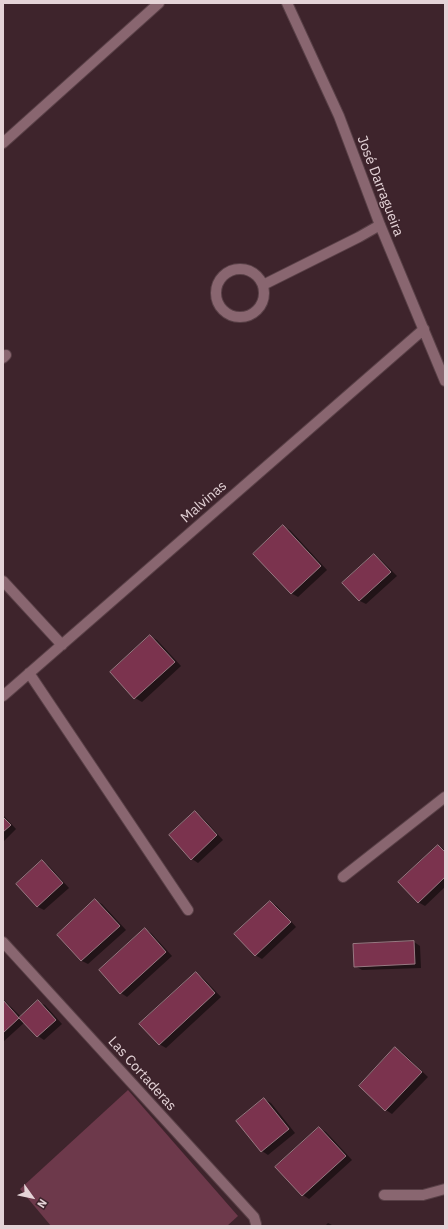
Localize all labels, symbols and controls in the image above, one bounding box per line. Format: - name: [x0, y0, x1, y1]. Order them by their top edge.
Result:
- street label: José Darragueira: [353, 133, 407, 239]
- street label: Malvinas: [178, 478, 230, 526]
- street label: Las Cortaderas: [104, 1033, 180, 1115]
- north arrow: [12, 1177, 52, 1217]
- text: N: [34, 1196, 50, 1211]

